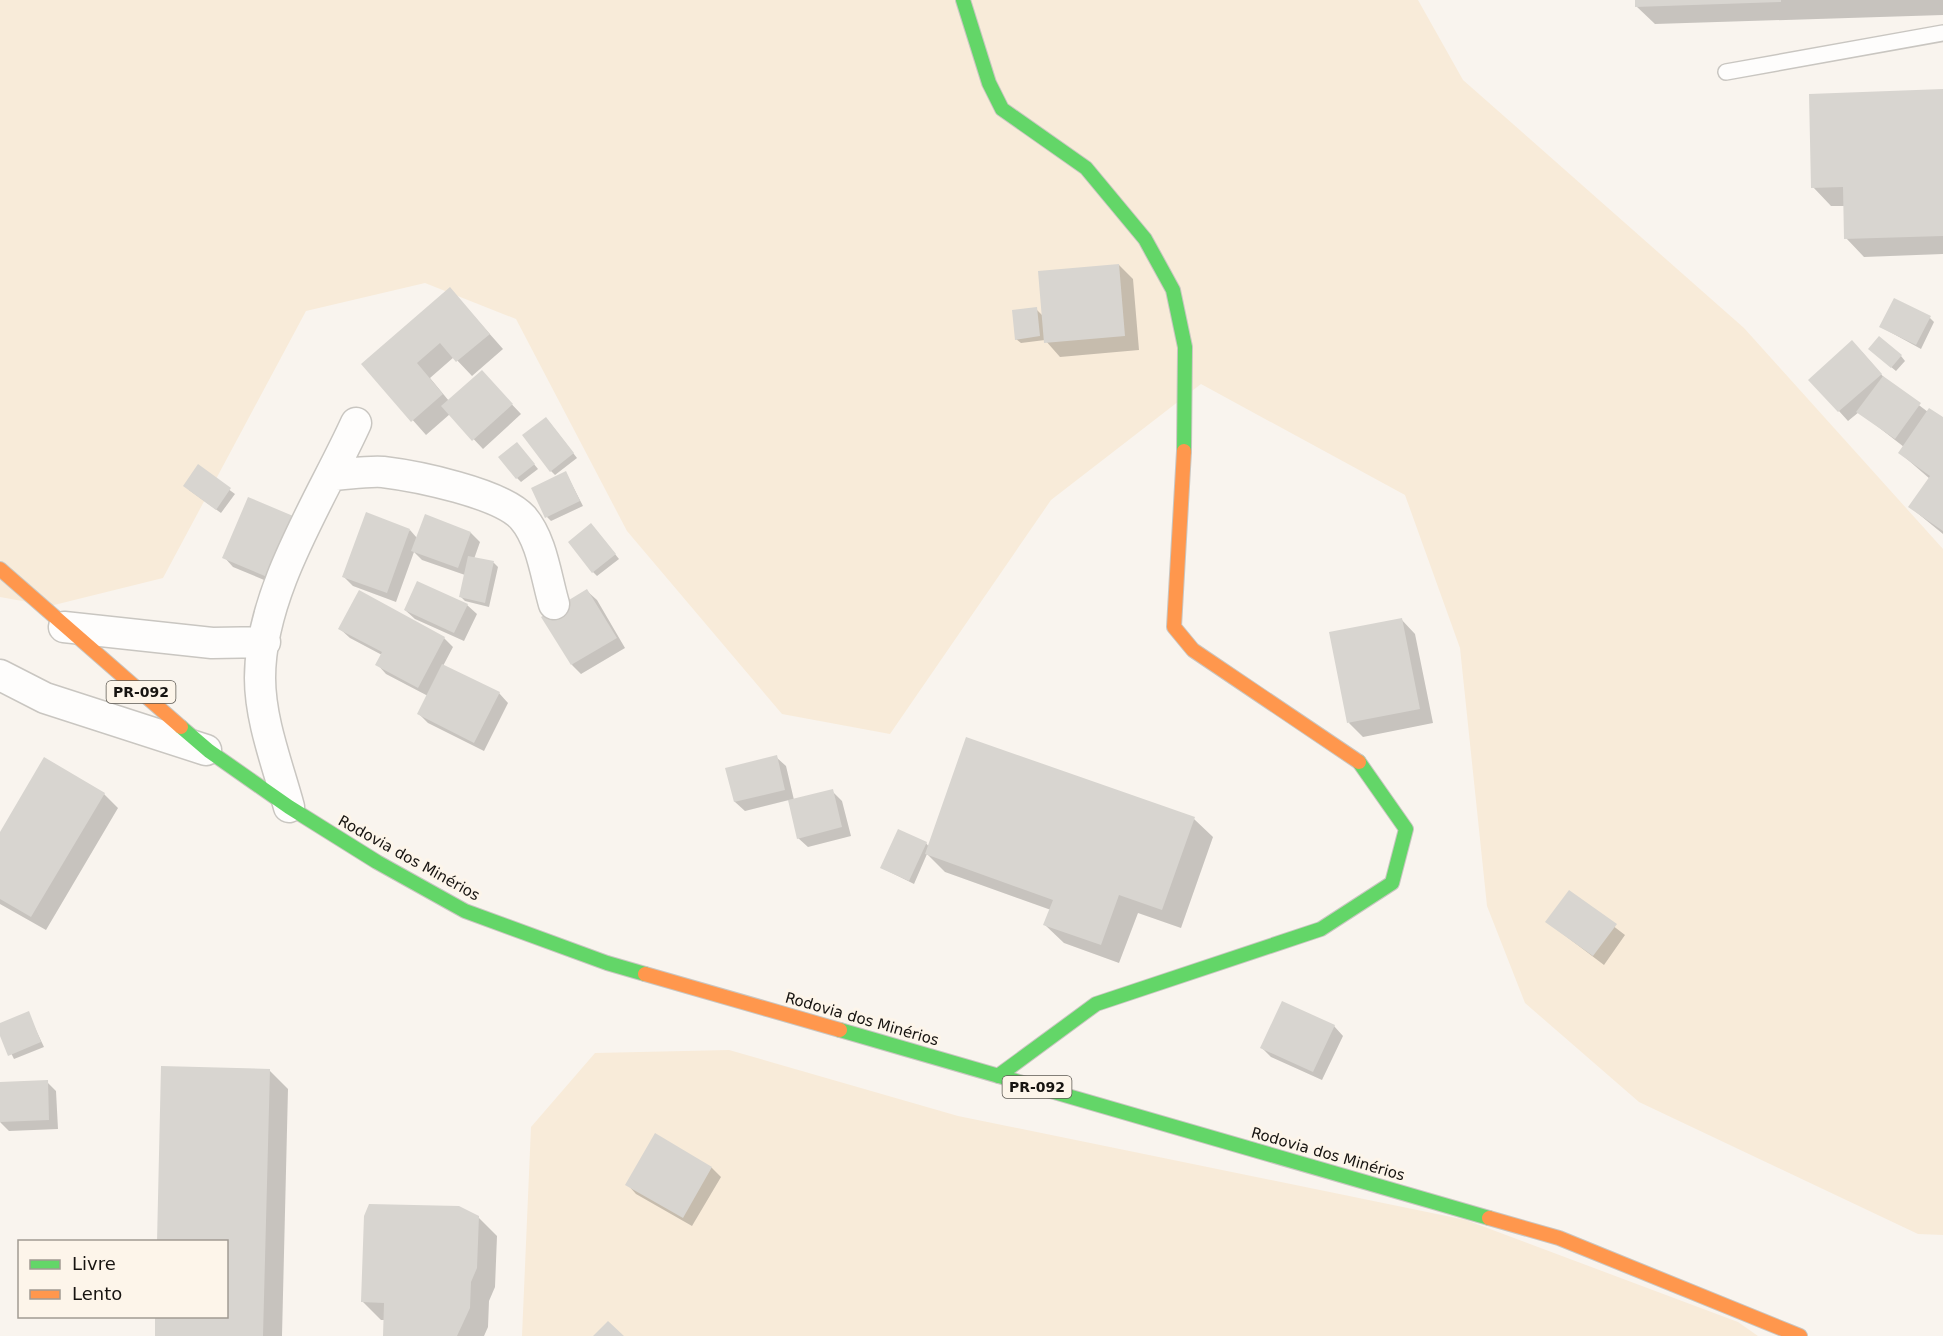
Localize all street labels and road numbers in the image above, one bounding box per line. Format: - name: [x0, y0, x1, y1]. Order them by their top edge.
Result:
- road number: PR-092: [106, 681, 176, 703]
- street label: Rodovia dos Minérios: [335, 812, 483, 905]
- street label: Rodovia dos Minérios: [783, 988, 941, 1050]
- road number: PR-092: [1002, 1076, 1072, 1098]
- street label: Rodovia dos Minérios: [1249, 1123, 1407, 1185]

